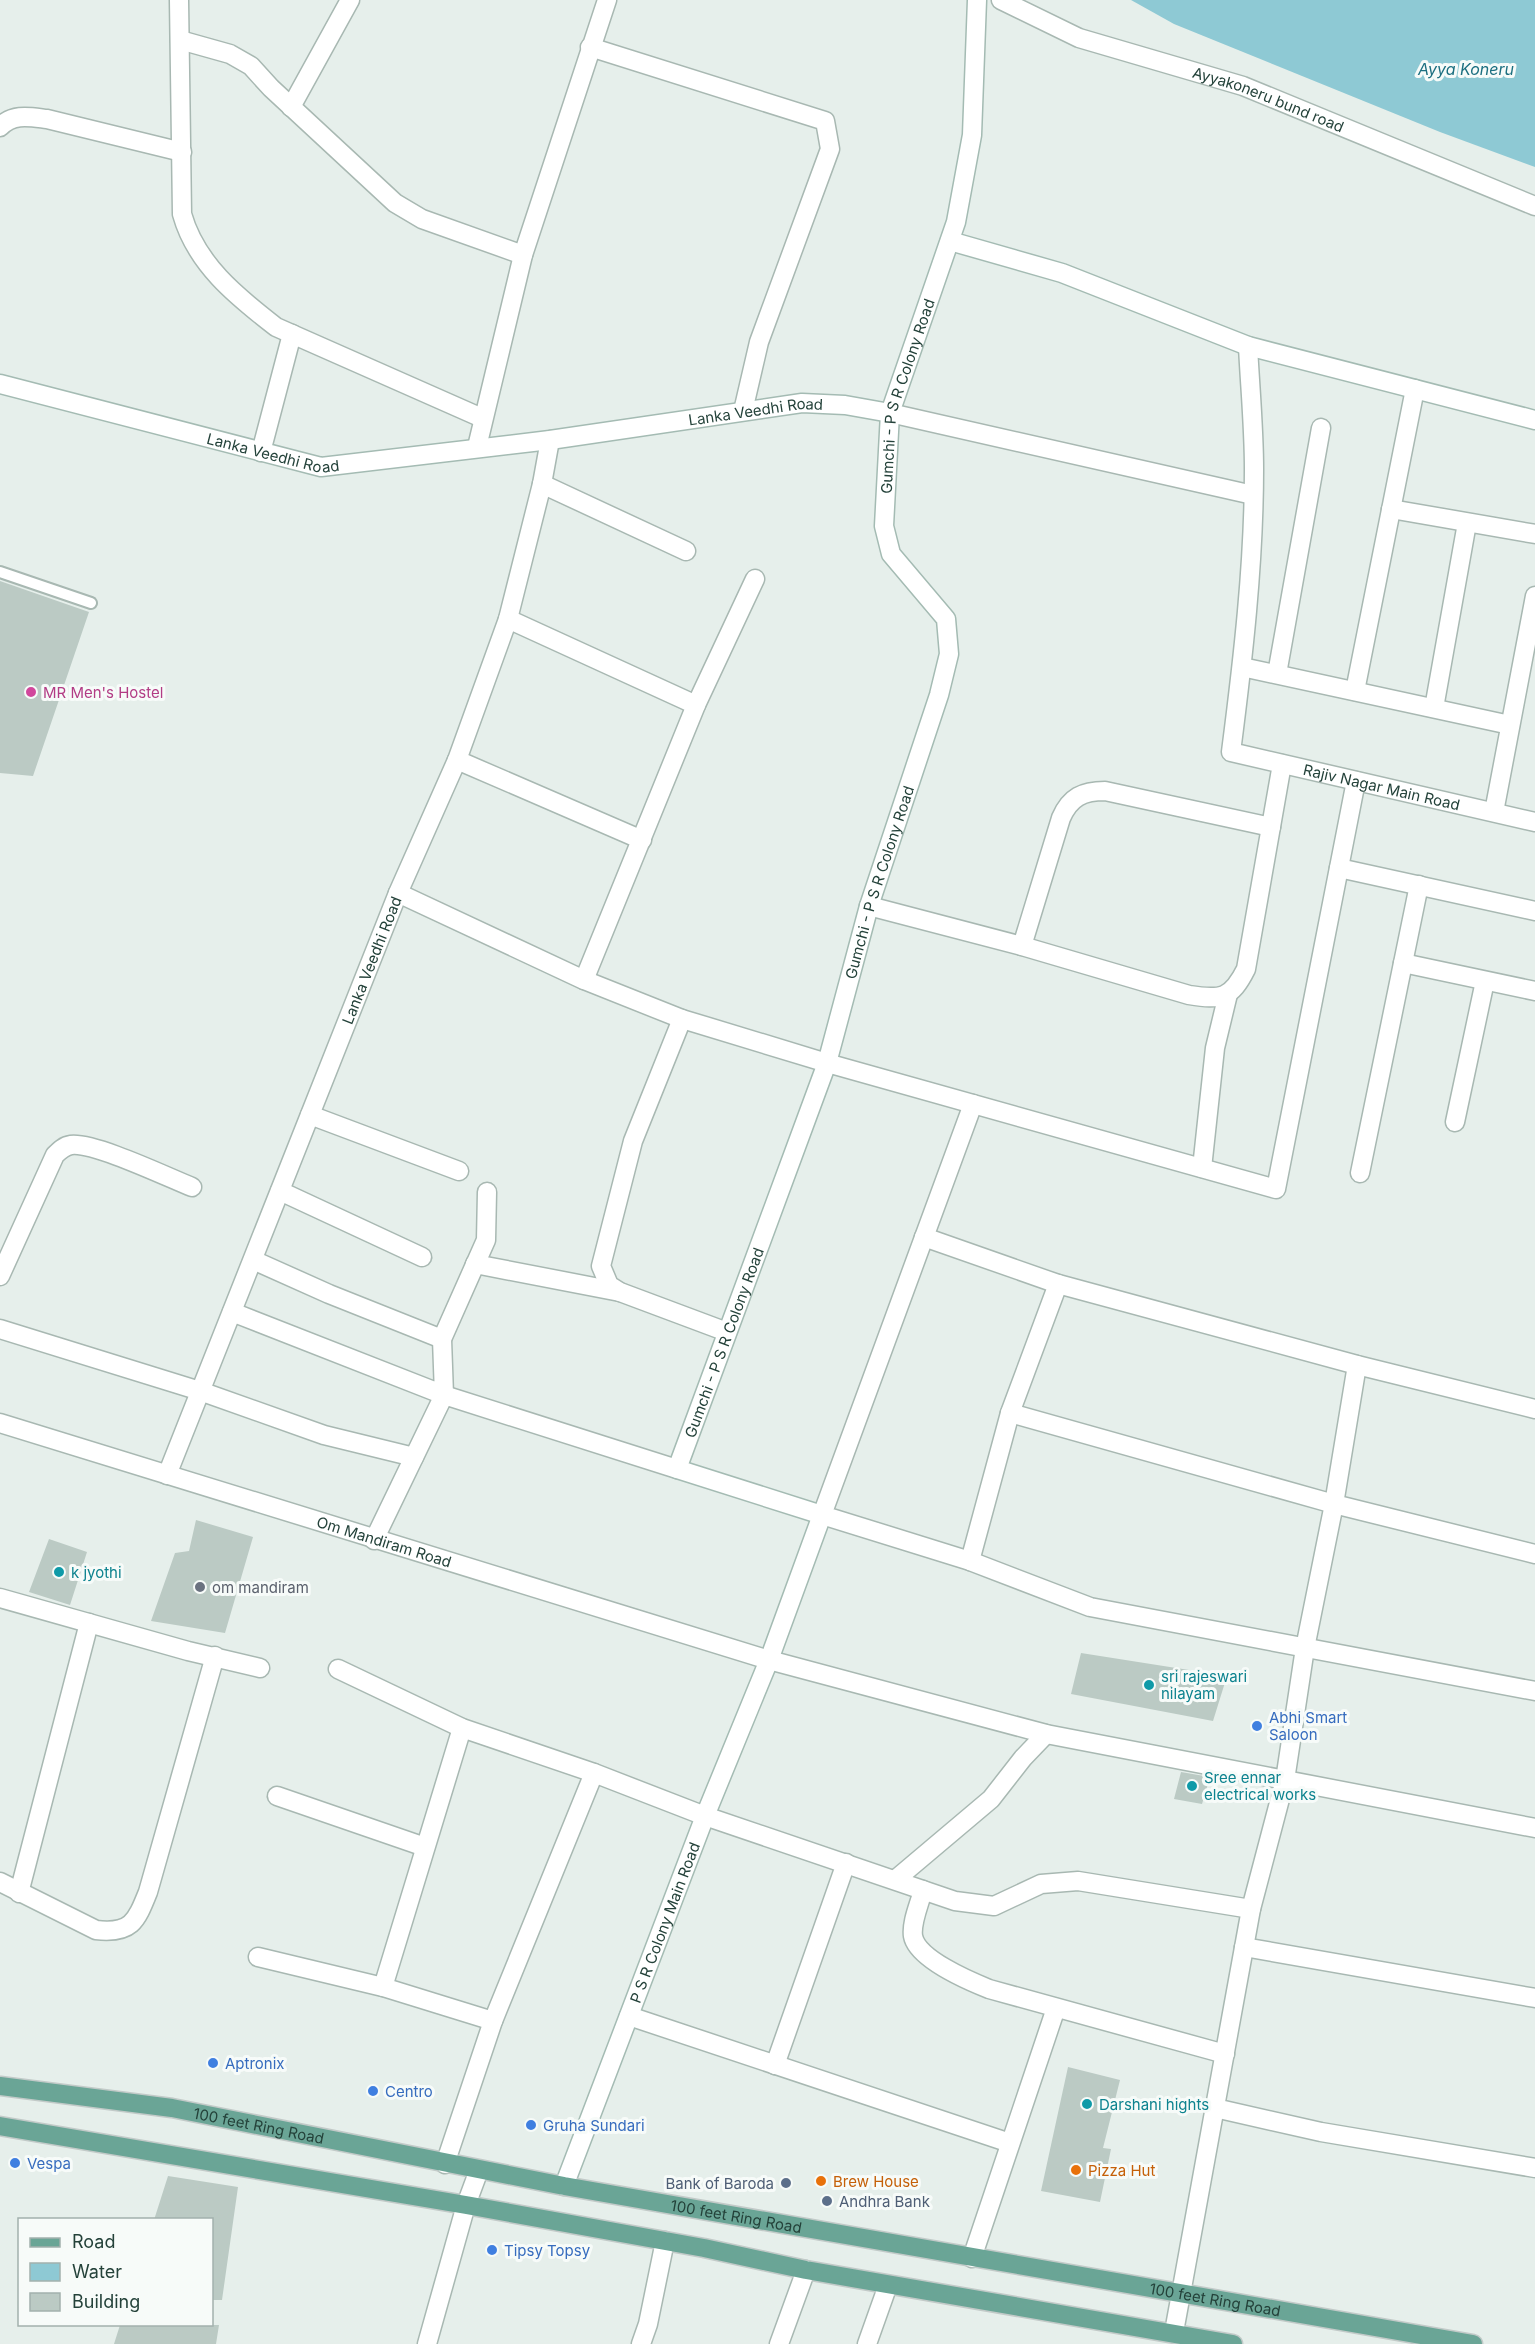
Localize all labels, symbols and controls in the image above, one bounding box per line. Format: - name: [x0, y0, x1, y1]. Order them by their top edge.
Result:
- water label: Ayya Koneru: [1417, 59, 1514, 79]
- street label: Ayyakoneru bund road: [1191, 62, 1347, 136]
- street label: Gumchi - P S R Colony Road: [876, 296, 938, 494]
- street label: Lanka Veedhi Road: [687, 393, 824, 429]
- street label: Lanka Veedhi Road: [205, 428, 340, 476]
- place label: MR Men's Hostel: [43, 683, 163, 702]
- marker: MR Men's Hostel: [24, 685, 38, 699]
- street label: Rajiv Nagar Main Road: [1302, 759, 1462, 814]
- street label: Gumchi - P S R Colony Road: [840, 783, 918, 981]
- street label: Lanka Veedhi Road: [337, 893, 405, 1027]
- street label: Gumchi - P S R Colony Road: [680, 1245, 768, 1440]
- street label: Om Mandiram Road: [314, 1512, 454, 1571]
- place label: k jyothi: [71, 1563, 122, 1582]
- marker: k jyothi: [52, 1565, 66, 1579]
- place label: om mandiram: [212, 1578, 309, 1597]
- marker: om mandiram: [193, 1580, 207, 1594]
- place label: sri rajeswari nilayam: [1161, 1667, 1247, 1703]
- marker: sri rajeswari nilayam: [1142, 1678, 1156, 1692]
- place label: Abhi Smart Saloon: [1269, 1708, 1347, 1744]
- marker: Abhi Smart Saloon: [1250, 1719, 1264, 1733]
- place label: Sree ennar electrical works: [1204, 1768, 1316, 1804]
- marker: Sree ennar electrical works: [1185, 1779, 1199, 1793]
- street label: P S R Colony Main Road: [625, 1839, 704, 2005]
- place label: Aptronix: [225, 2054, 285, 2073]
- marker: Aptronix: [206, 2056, 220, 2070]
- place label: Centro: [385, 2082, 433, 2101]
- marker: Centro: [366, 2084, 380, 2098]
- place label: Darshani hights: [1099, 2095, 1209, 2114]
- marker: Darshani hights: [1080, 2097, 1094, 2111]
- street label: 100 feet Ring Road: [192, 2103, 326, 2148]
- place label: Gruha Sundari: [543, 2116, 645, 2135]
- marker: Gruha Sundari: [524, 2118, 538, 2132]
- place label: Vespa: [27, 2154, 71, 2173]
- marker: Vespa: [8, 2156, 22, 2170]
- place label: Pizza Hut: [1088, 2161, 1155, 2180]
- marker: Pizza Hut: [1069, 2163, 1083, 2177]
- place label: Brew House: [833, 2172, 919, 2191]
- place label: Bank of Baroda: [665, 2174, 774, 2193]
- marker: Brew House: [814, 2174, 828, 2188]
- marker: Bank of Baroda: [779, 2176, 793, 2190]
- place label: Andhra Bank: [839, 2192, 931, 2211]
- marker: Andhra Bank: [820, 2194, 834, 2208]
- street label: 100 feet Ring Road: [669, 2195, 803, 2237]
- legend: [18, 2218, 213, 2326]
- text: Road: [72, 2231, 115, 2252]
- place label: Tipsy Topsy: [504, 2241, 591, 2260]
- marker: Tipsy Topsy: [485, 2243, 499, 2257]
- text: Water: [72, 2261, 122, 2282]
- street label: 100 feet Ring Road: [1148, 2278, 1282, 2320]
- text: Building: [72, 2291, 140, 2312]

